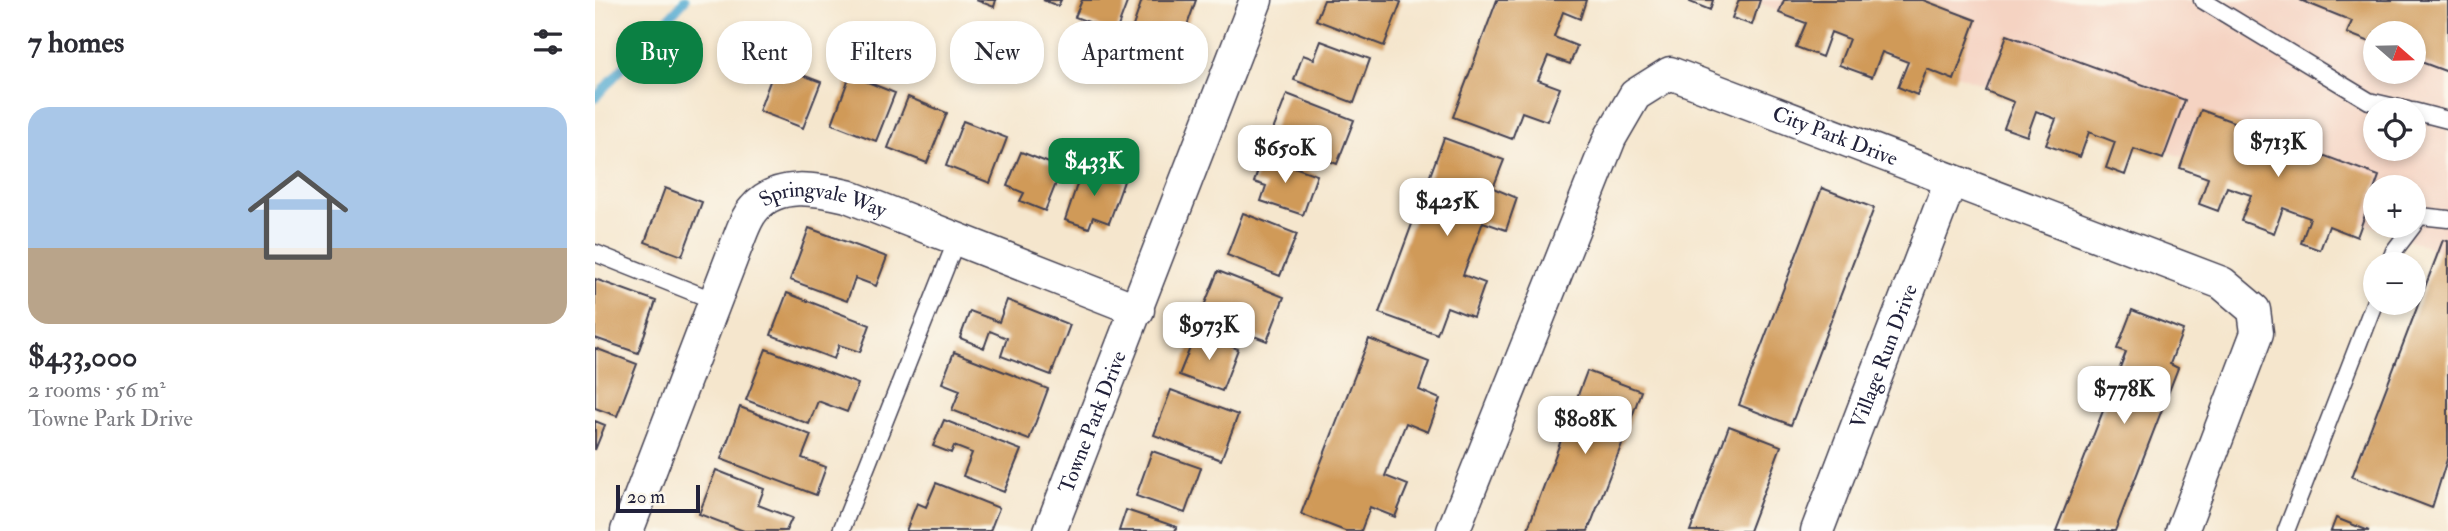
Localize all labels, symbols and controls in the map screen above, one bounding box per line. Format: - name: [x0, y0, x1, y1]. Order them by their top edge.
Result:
- chip: Buy: [616, 21, 703, 84]
- chip: Rent: [717, 21, 812, 84]
- chip: Filters: [826, 21, 936, 84]
- chip: New: [950, 21, 1044, 84]
- chip: Apartment: [1058, 21, 1208, 84]
- north arrow: [2363, 21, 2425, 84]
- map controls: [2363, 21, 2426, 315]
- icon: filters: [529, 23, 567, 61]
- text: 7 homes: [28, 24, 124, 61]
- button: locate: [2363, 98, 2426, 161]
- street label: City Park Drive: [1769, 100, 1902, 172]
- pin: $713K: [2229, 120, 2327, 179]
- pin: $650K: [1236, 125, 1334, 185]
- text: $713K: [2250, 127, 2306, 156]
- text: $650K: [1254, 133, 1316, 162]
- pin: $433K: [1045, 138, 1143, 198]
- text: $433K: [1064, 146, 1124, 175]
- icon: home: [235, 152, 361, 278]
- button: +: [2363, 175, 2426, 238]
- street label: Springvale Way: [754, 176, 891, 224]
- pin: $425K: [1398, 178, 1496, 238]
- text: $425K: [1415, 186, 1479, 215]
- button: −: [2363, 252, 2426, 315]
- street label: Village Run Drive: [1844, 280, 1924, 432]
- pin: $973K: [1160, 302, 1258, 362]
- text: $973K: [1179, 310, 1239, 339]
- text: $433,000: [28, 338, 137, 375]
- street label: Towne Park Drive: [1052, 347, 1132, 497]
- pin: $778K: [2075, 366, 2173, 426]
- text: $778K: [2093, 374, 2155, 403]
- text: 2 rooms · 56 m²: [28, 375, 166, 404]
- pin: $808K: [1536, 396, 1634, 456]
- text: Towne Park Drive: [28, 404, 193, 433]
- text: $808K: [1554, 404, 1616, 433]
- scale bar: [616, 482, 700, 514]
- text: 20 m: [627, 485, 665, 509]

